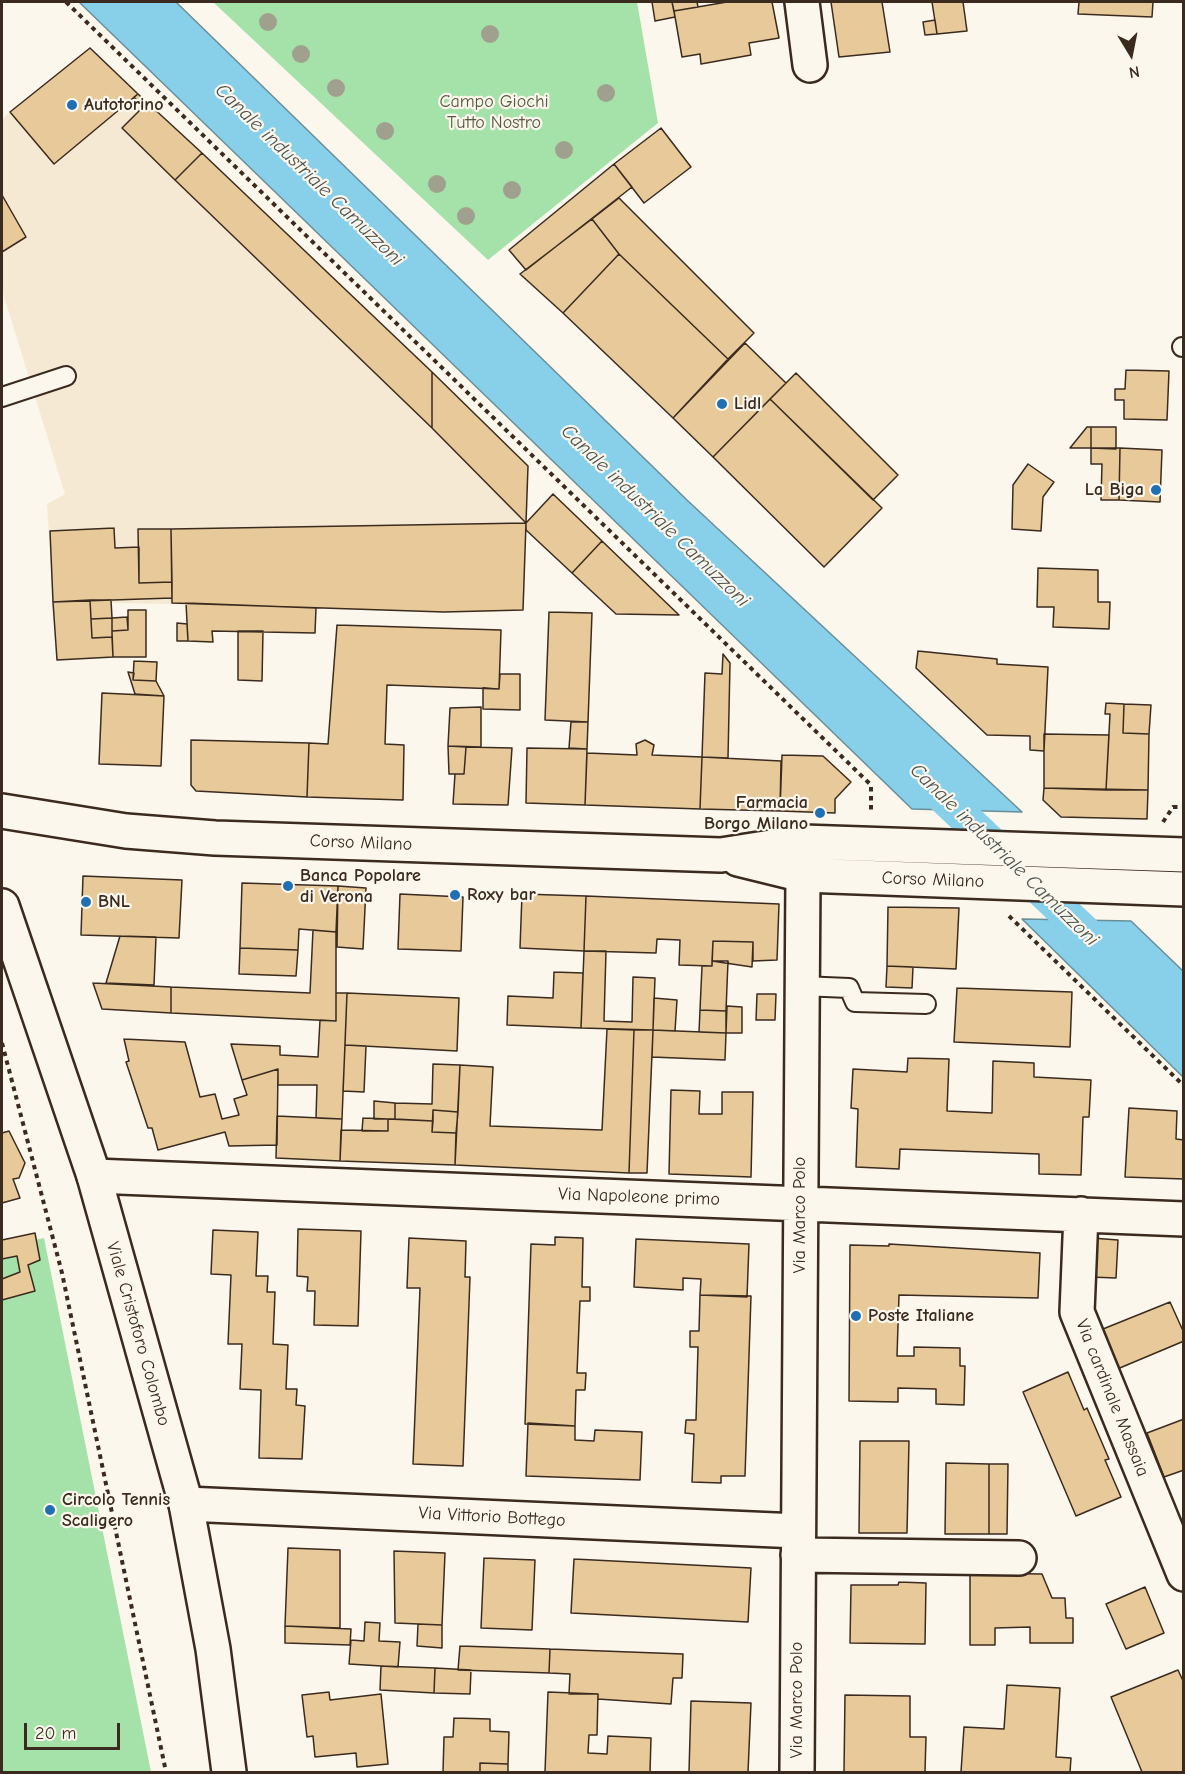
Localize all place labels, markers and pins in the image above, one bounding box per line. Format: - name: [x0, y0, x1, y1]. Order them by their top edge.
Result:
- place label: Autotorino: [84, 94, 163, 116]
- marker: Autotorino: [65, 98, 79, 112]
- place label: Lidl: [734, 393, 761, 415]
- marker: Lidl: [715, 397, 729, 411]
- place label: La Biga: [1085, 479, 1144, 501]
- marker: La Biga: [1149, 483, 1163, 497]
- place label: Farmacia Borgo Milano: [704, 792, 808, 834]
- marker: Farmacia Borgo Milano: [813, 806, 827, 820]
- place label: Banca Popolare di Verona: [300, 865, 421, 908]
- marker: Banca Popolare di Verona: [281, 879, 295, 893]
- place label: Roxy bar: [467, 884, 536, 906]
- marker: Roxy bar: [448, 888, 462, 902]
- place label: BNL: [98, 891, 130, 913]
- marker: BNL: [79, 895, 93, 909]
- place label: Poste Italiane: [868, 1305, 974, 1327]
- marker: Poste Italiane: [849, 1309, 863, 1323]
- place label: Circolo Tennis Scaligero: [62, 1489, 170, 1532]
- marker: Circolo Tennis Scaligero: [43, 1503, 57, 1517]

